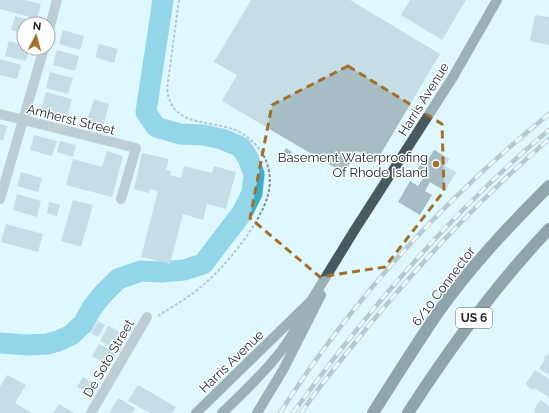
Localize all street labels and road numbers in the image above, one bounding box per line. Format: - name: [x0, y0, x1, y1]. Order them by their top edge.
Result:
- street label: Harris Avenue: [395, 60, 452, 139]
- street label: Amherst Street: [25, 101, 117, 138]
- street label: 6/10 Connector: [409, 243, 478, 329]
- road number: US 6: [456, 308, 492, 328]
- street label: De Soto Street: [80, 316, 137, 400]
- street label: Harris Avenue: [196, 327, 267, 396]

